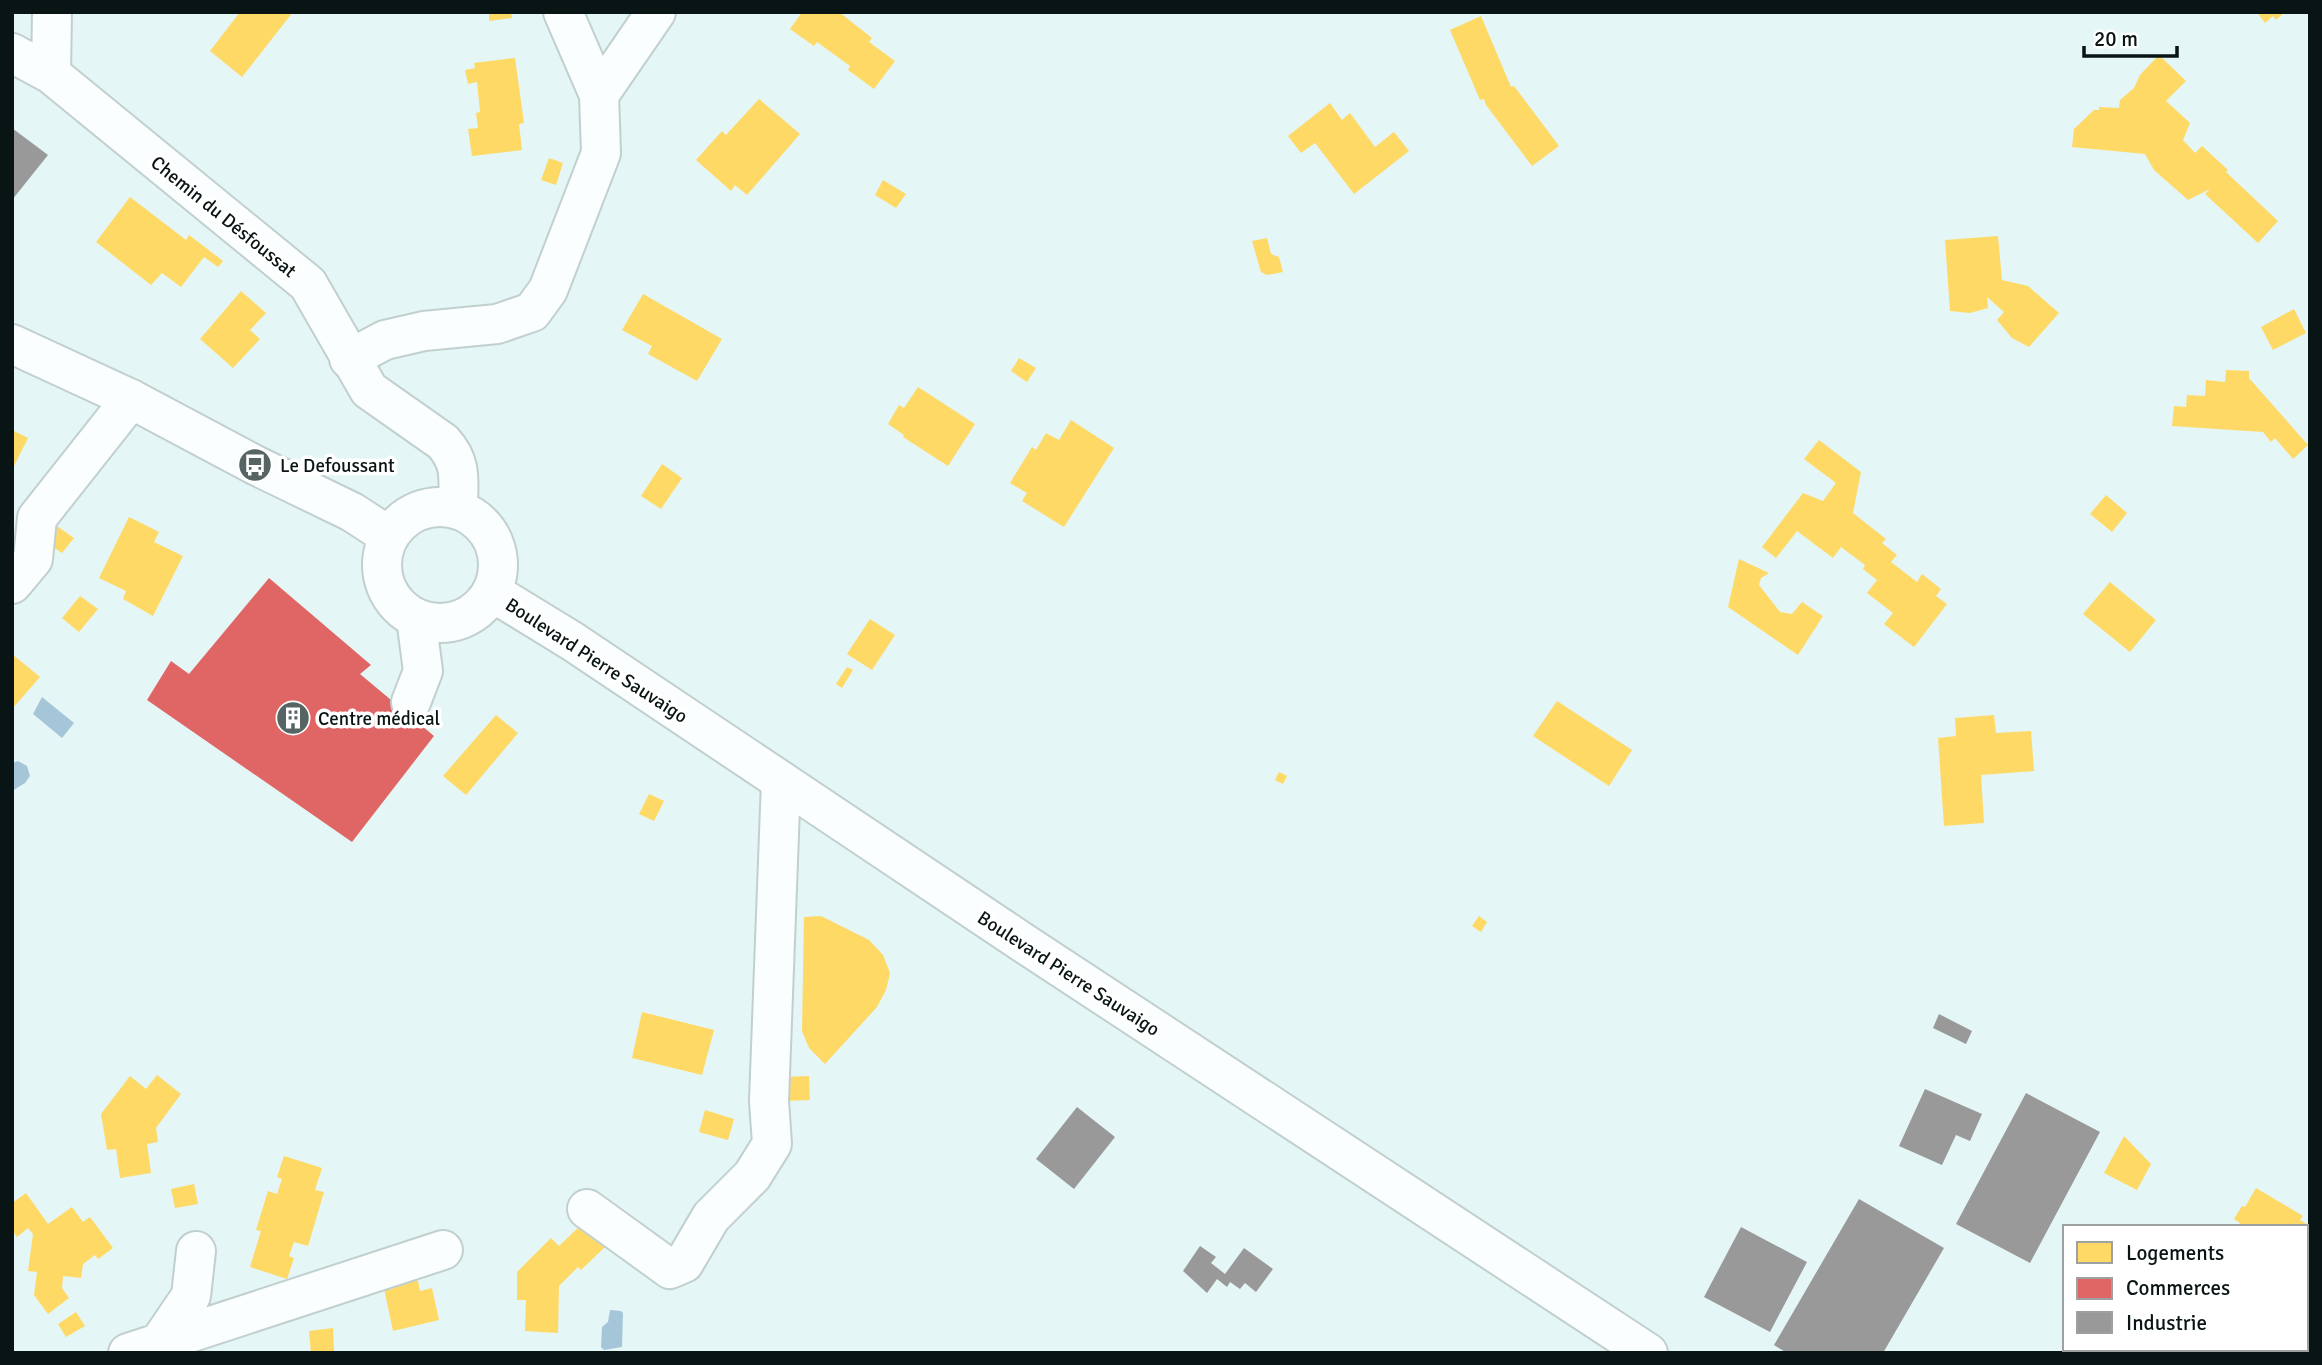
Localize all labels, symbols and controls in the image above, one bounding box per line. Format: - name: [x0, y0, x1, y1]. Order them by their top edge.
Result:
- scale bar: [2084, 14, 2177, 58]
- text: 20 m: [2094, 26, 2138, 52]
- street label: Chemin du Désfoussat: [146, 151, 301, 283]
- bus stop icon: Le Defoussant: [236, 446, 274, 484]
- place label: Le Defoussant: [280, 454, 395, 478]
- street label: Boulevard Pierre Sauvaigo: [501, 593, 692, 729]
- building icon: Centre médical: [274, 699, 312, 737]
- place label: Centre médical: [318, 707, 440, 731]
- street label: Boulevard Pierre Sauvaigo: [973, 906, 1164, 1042]
- legend: [2063, 1225, 2308, 1351]
- text: Logements: [2126, 1240, 2224, 1266]
- text: Commerces: [2126, 1275, 2230, 1301]
- text: Industrie: [2126, 1310, 2207, 1336]

